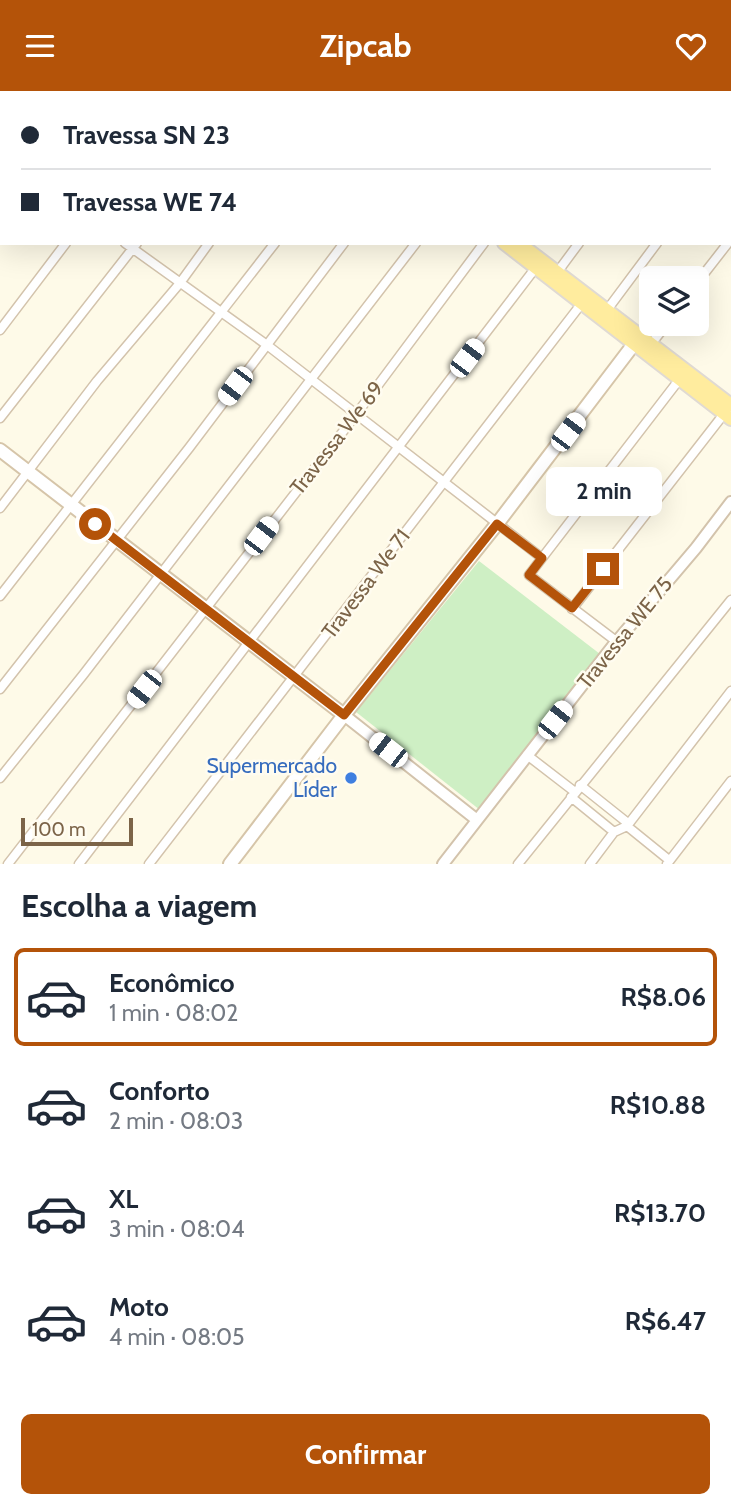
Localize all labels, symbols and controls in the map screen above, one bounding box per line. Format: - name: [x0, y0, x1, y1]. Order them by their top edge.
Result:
- text: Zipcab: [319, 26, 412, 65]
- icon: menu: [21, 27, 59, 65]
- icon: heart: [672, 27, 710, 65]
- text: Travessa SN 23: [63, 119, 230, 151]
- text: Travessa WE 74: [63, 186, 237, 218]
- map controls: [639, 266, 709, 336]
- button: layers: [639, 266, 709, 336]
- car: [446, 335, 489, 381]
- car: [214, 363, 257, 409]
- street label: Travessa We 69: [285, 376, 389, 499]
- car: [547, 409, 590, 455]
- callout: 2 min: [545, 468, 661, 517]
- text: 2 min: [576, 477, 632, 505]
- route start: [79, 508, 111, 540]
- car: [240, 513, 283, 559]
- street label: Travessa We 71: [316, 524, 415, 643]
- route end: [587, 553, 619, 585]
- street label: Travessa WE 75: [572, 572, 677, 694]
- car: [123, 666, 166, 712]
- car: [534, 697, 577, 743]
- car: [365, 729, 412, 771]
- place label: Supermercado Líder: [206, 753, 337, 802]
- marker: Supermercado Líder: [343, 770, 359, 786]
- scale bar: [21, 815, 133, 847]
- text: 100 m: [32, 818, 86, 841]
- text: Escolha a viagem: [21, 886, 257, 925]
- icon: car: [25, 966, 88, 1029]
- text: Econômico: [109, 967, 235, 999]
- text: R$8.06: [620, 981, 706, 1013]
- text: 1 min · 08:02: [109, 999, 238, 1027]
- icon: car: [25, 1074, 88, 1137]
- text: Conforto: [109, 1075, 210, 1107]
- text: R$10.88: [610, 1089, 706, 1121]
- text: 2 min · 08:03: [109, 1107, 243, 1135]
- icon: car: [25, 1182, 88, 1245]
- text: XL: [109, 1183, 138, 1215]
- text: R$13.70: [614, 1197, 706, 1229]
- text: 3 min · 08:04: [109, 1215, 244, 1243]
- icon: car: [25, 1290, 88, 1353]
- text: Moto: [109, 1291, 169, 1323]
- text: R$6.47: [625, 1305, 706, 1337]
- text: 4 min · 08:05: [109, 1323, 244, 1351]
- button: Confirmar: [21, 1414, 710, 1494]

